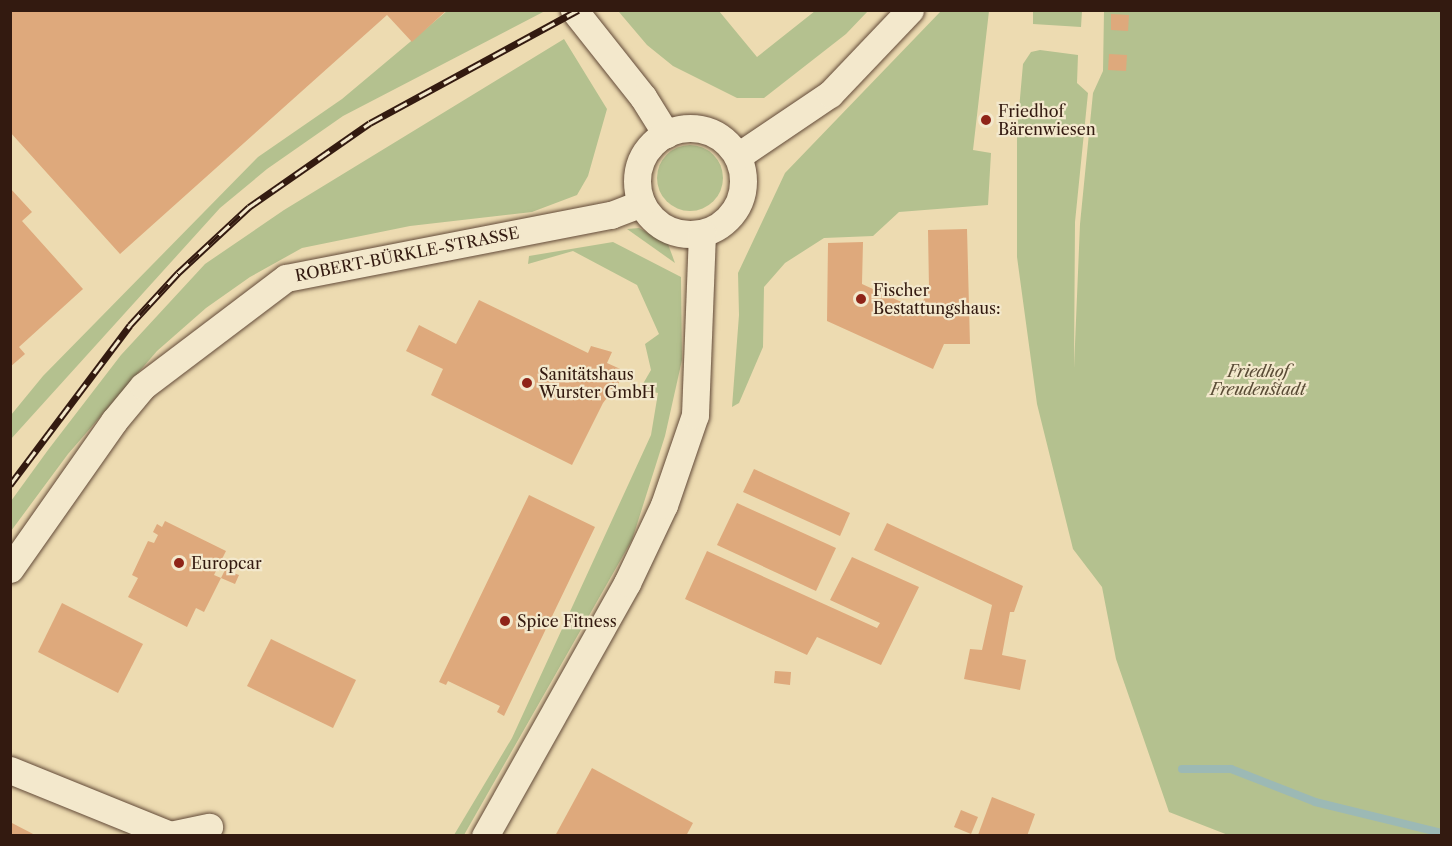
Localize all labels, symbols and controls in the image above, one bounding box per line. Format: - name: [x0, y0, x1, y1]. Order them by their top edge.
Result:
- place label: Friedhof Bärenwiesen: [998, 101, 1096, 139]
- marker: Friedhof Bärenwiesen: [979, 113, 993, 127]
- street label: ROBERT-BÜRKLE-STRASSE: [293, 223, 521, 285]
- place label: Fischer Bestattungshaus:: [873, 280, 1000, 318]
- marker: Fischer Bestattungshaus:: [854, 292, 868, 306]
- park label: Friedhof Freudenstadt: [1210, 361, 1306, 399]
- place label: Sanitätshaus Wurster GmbH: [539, 364, 656, 402]
- marker: Sanitätshaus Wurster GmbH: [520, 376, 534, 390]
- place label: Europcar: [191, 553, 262, 573]
- marker: Europcar: [172, 556, 186, 570]
- place label: Spice Fitness: [517, 611, 617, 631]
- marker: Spice Fitness: [498, 614, 512, 628]

